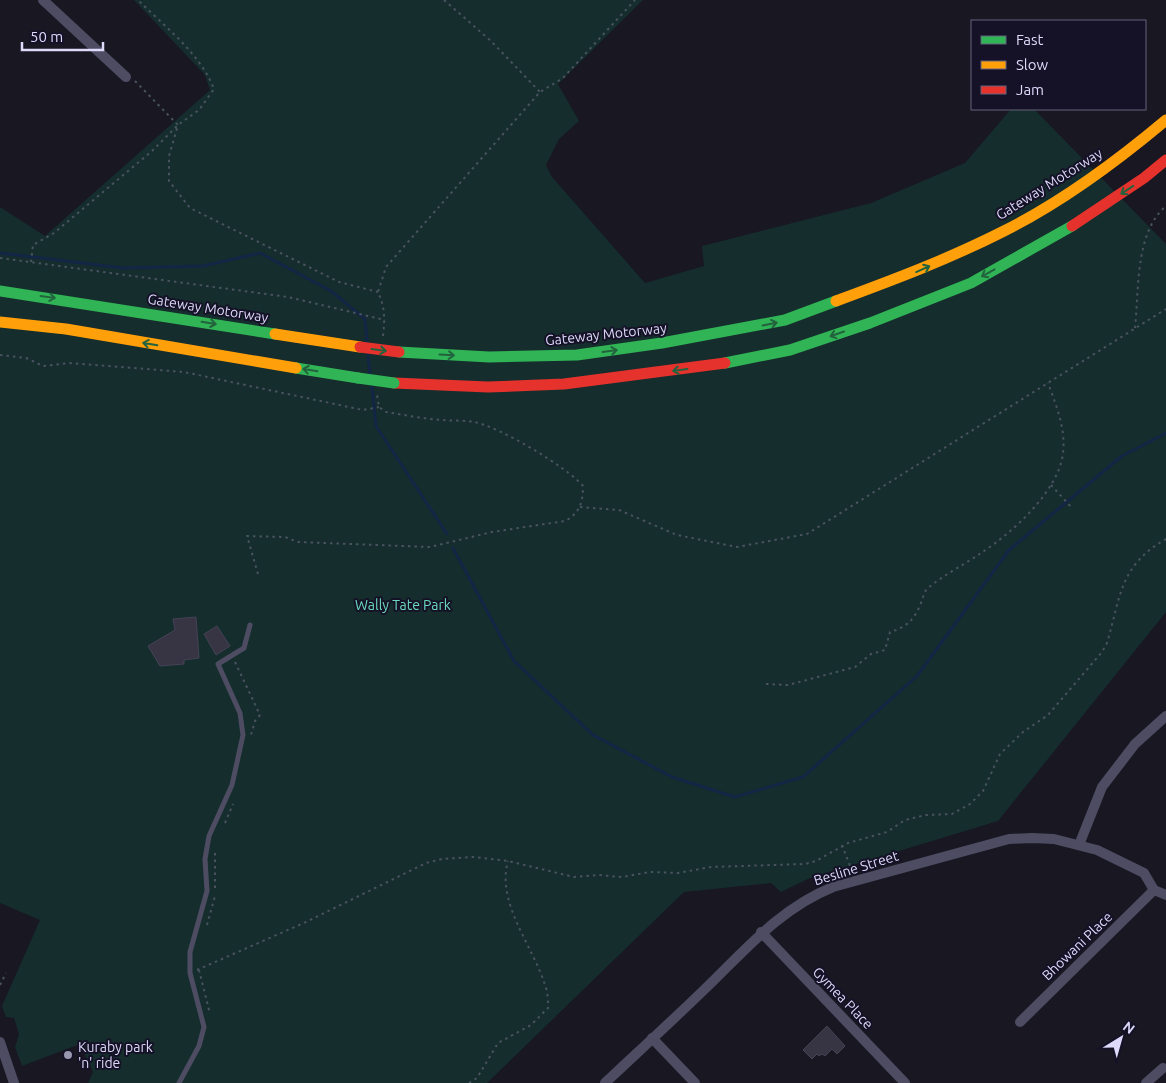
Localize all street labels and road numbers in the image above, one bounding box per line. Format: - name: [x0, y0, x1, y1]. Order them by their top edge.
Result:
- street label: Gateway Motorway: [993, 145, 1105, 223]
- street label: Gateway Motorway: [146, 291, 270, 325]
- street label: Gateway Motorway: [544, 320, 668, 348]
- street label: Besline Street: [812, 847, 901, 888]
- street label: Bhowani Place: [1039, 909, 1115, 983]
- street label: Gymea Place: [810, 964, 876, 1032]

